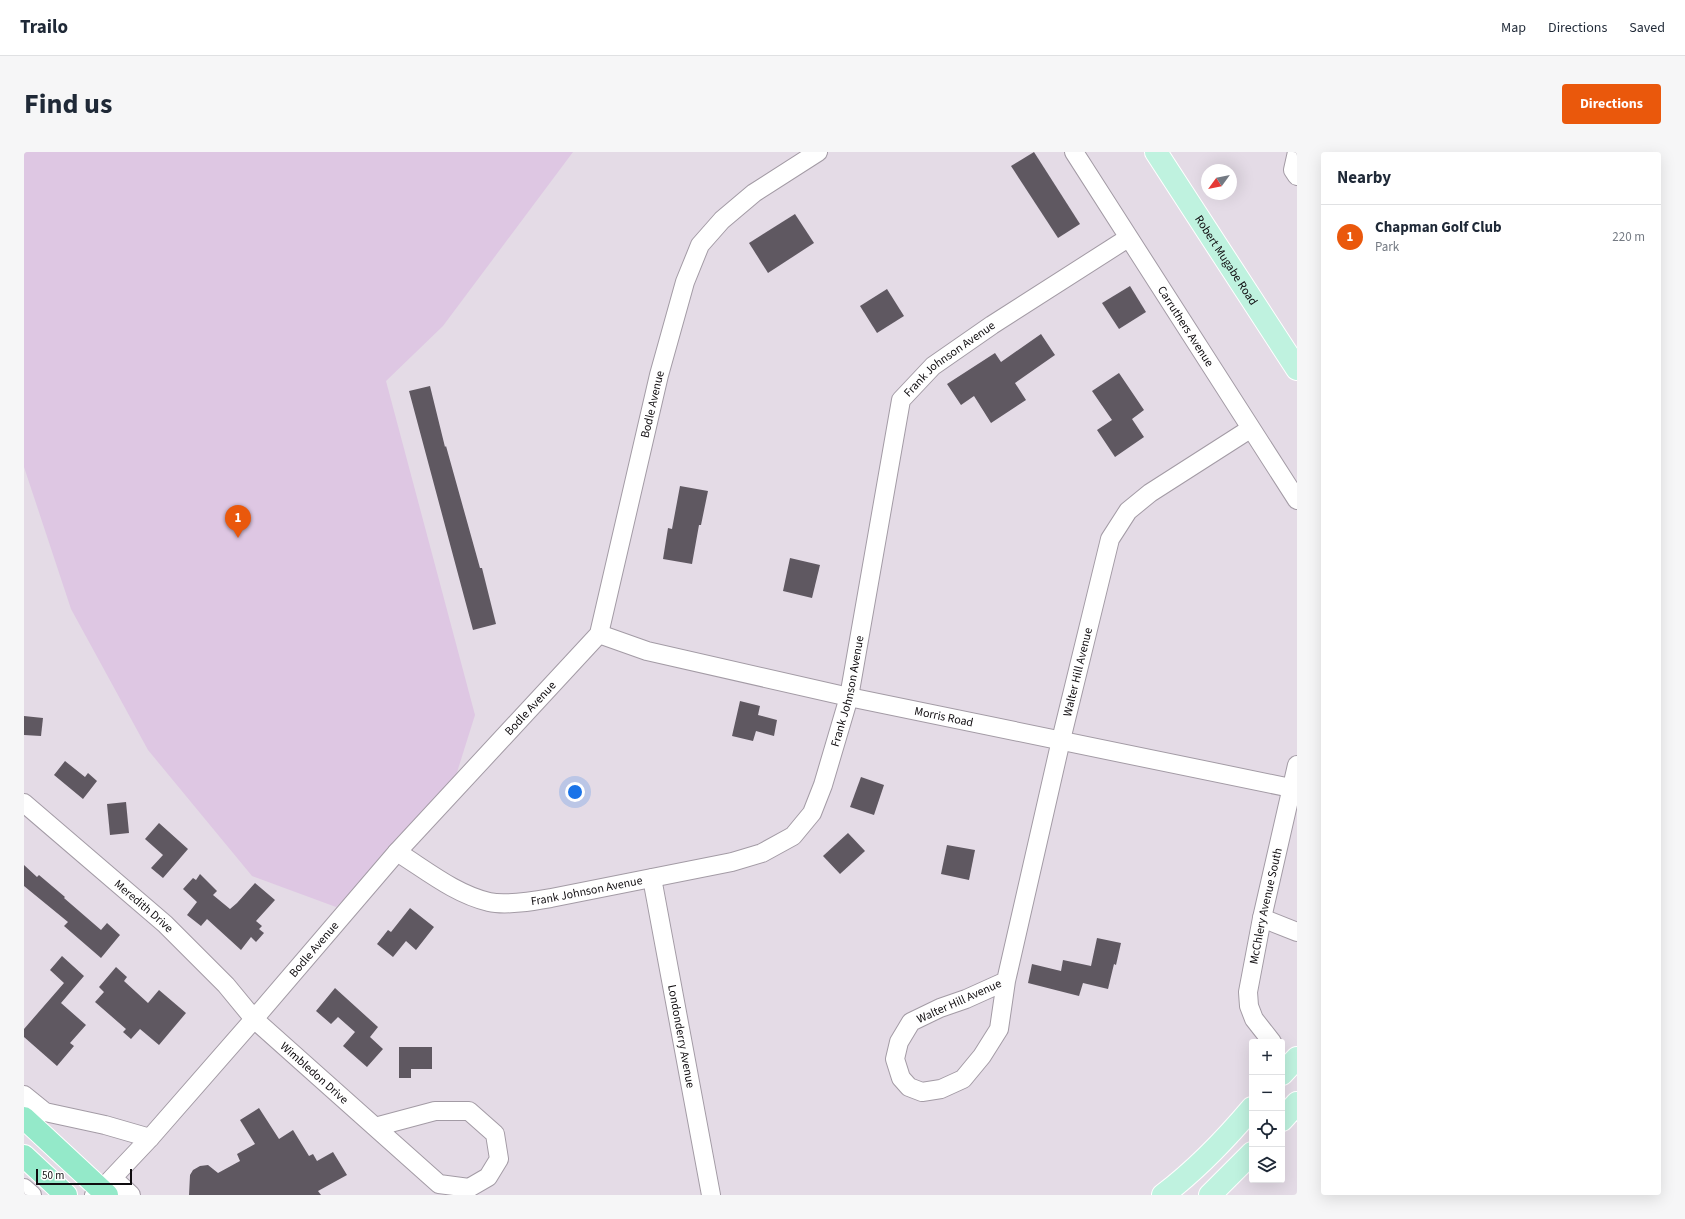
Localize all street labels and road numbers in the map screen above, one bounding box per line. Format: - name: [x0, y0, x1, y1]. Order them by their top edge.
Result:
- street label: Robert Mugabe Road: [1190, 212, 1261, 309]
- street label: Carruthers Avenue: [1153, 283, 1218, 370]
- street label: Frank Johnson Avenue: [900, 317, 999, 401]
- street label: Bodle Avenue: [637, 369, 669, 440]
- street label: Walter Hill Avenue: [1059, 626, 1097, 719]
- street label: Frank Johnson Avenue: [827, 634, 869, 749]
- street label: Bodle Avenue: [501, 678, 560, 740]
- street label: Morris Road: [913, 703, 975, 731]
- street label: McChlery Avenue South: [1245, 846, 1287, 966]
- street label: Frank Johnson Avenue: [530, 872, 644, 910]
- street label: Meredith Drive: [110, 876, 177, 937]
- street label: Bodle Avenue: [285, 918, 343, 981]
- street label: Walter Hill Avenue: [914, 975, 1004, 1028]
- street label: Londonderry Avenue: [663, 983, 699, 1090]
- street label: Wimbledon Drive: [276, 1038, 352, 1108]

